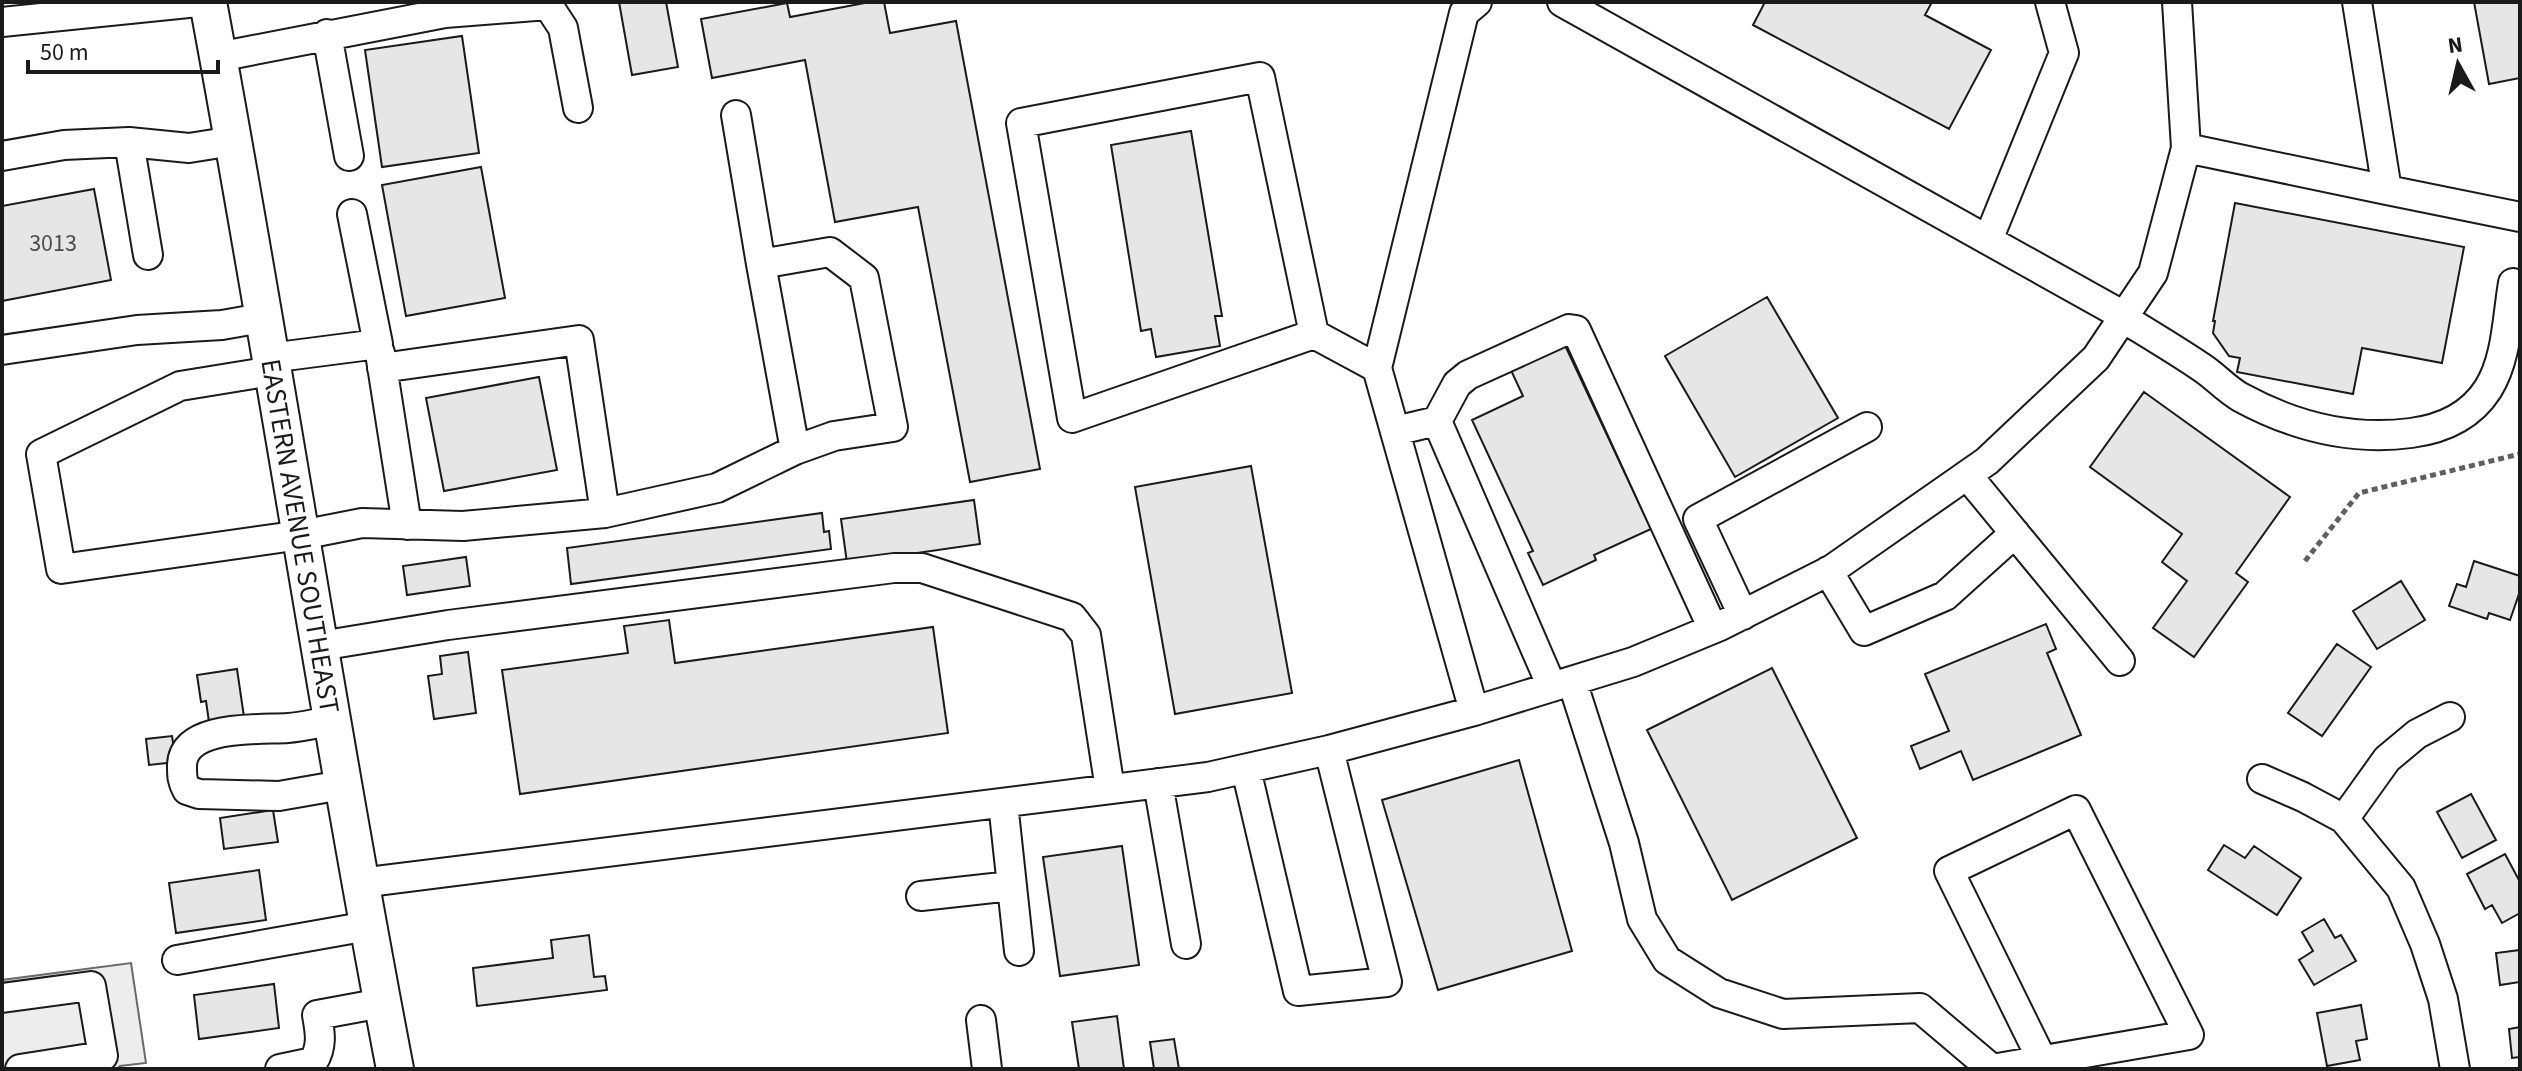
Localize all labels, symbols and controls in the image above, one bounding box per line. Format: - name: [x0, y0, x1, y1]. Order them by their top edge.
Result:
- scale bar: [28, 24, 218, 74]
- north arrow: [2418, 24, 2498, 104]
- text: N: [2446, 28, 2465, 62]
- text: 50 m: [40, 35, 89, 70]
- house number: 3013: [29, 226, 77, 261]
- street label: EASTERN AVENUE SOUTHEAST: [250, 356, 350, 716]

